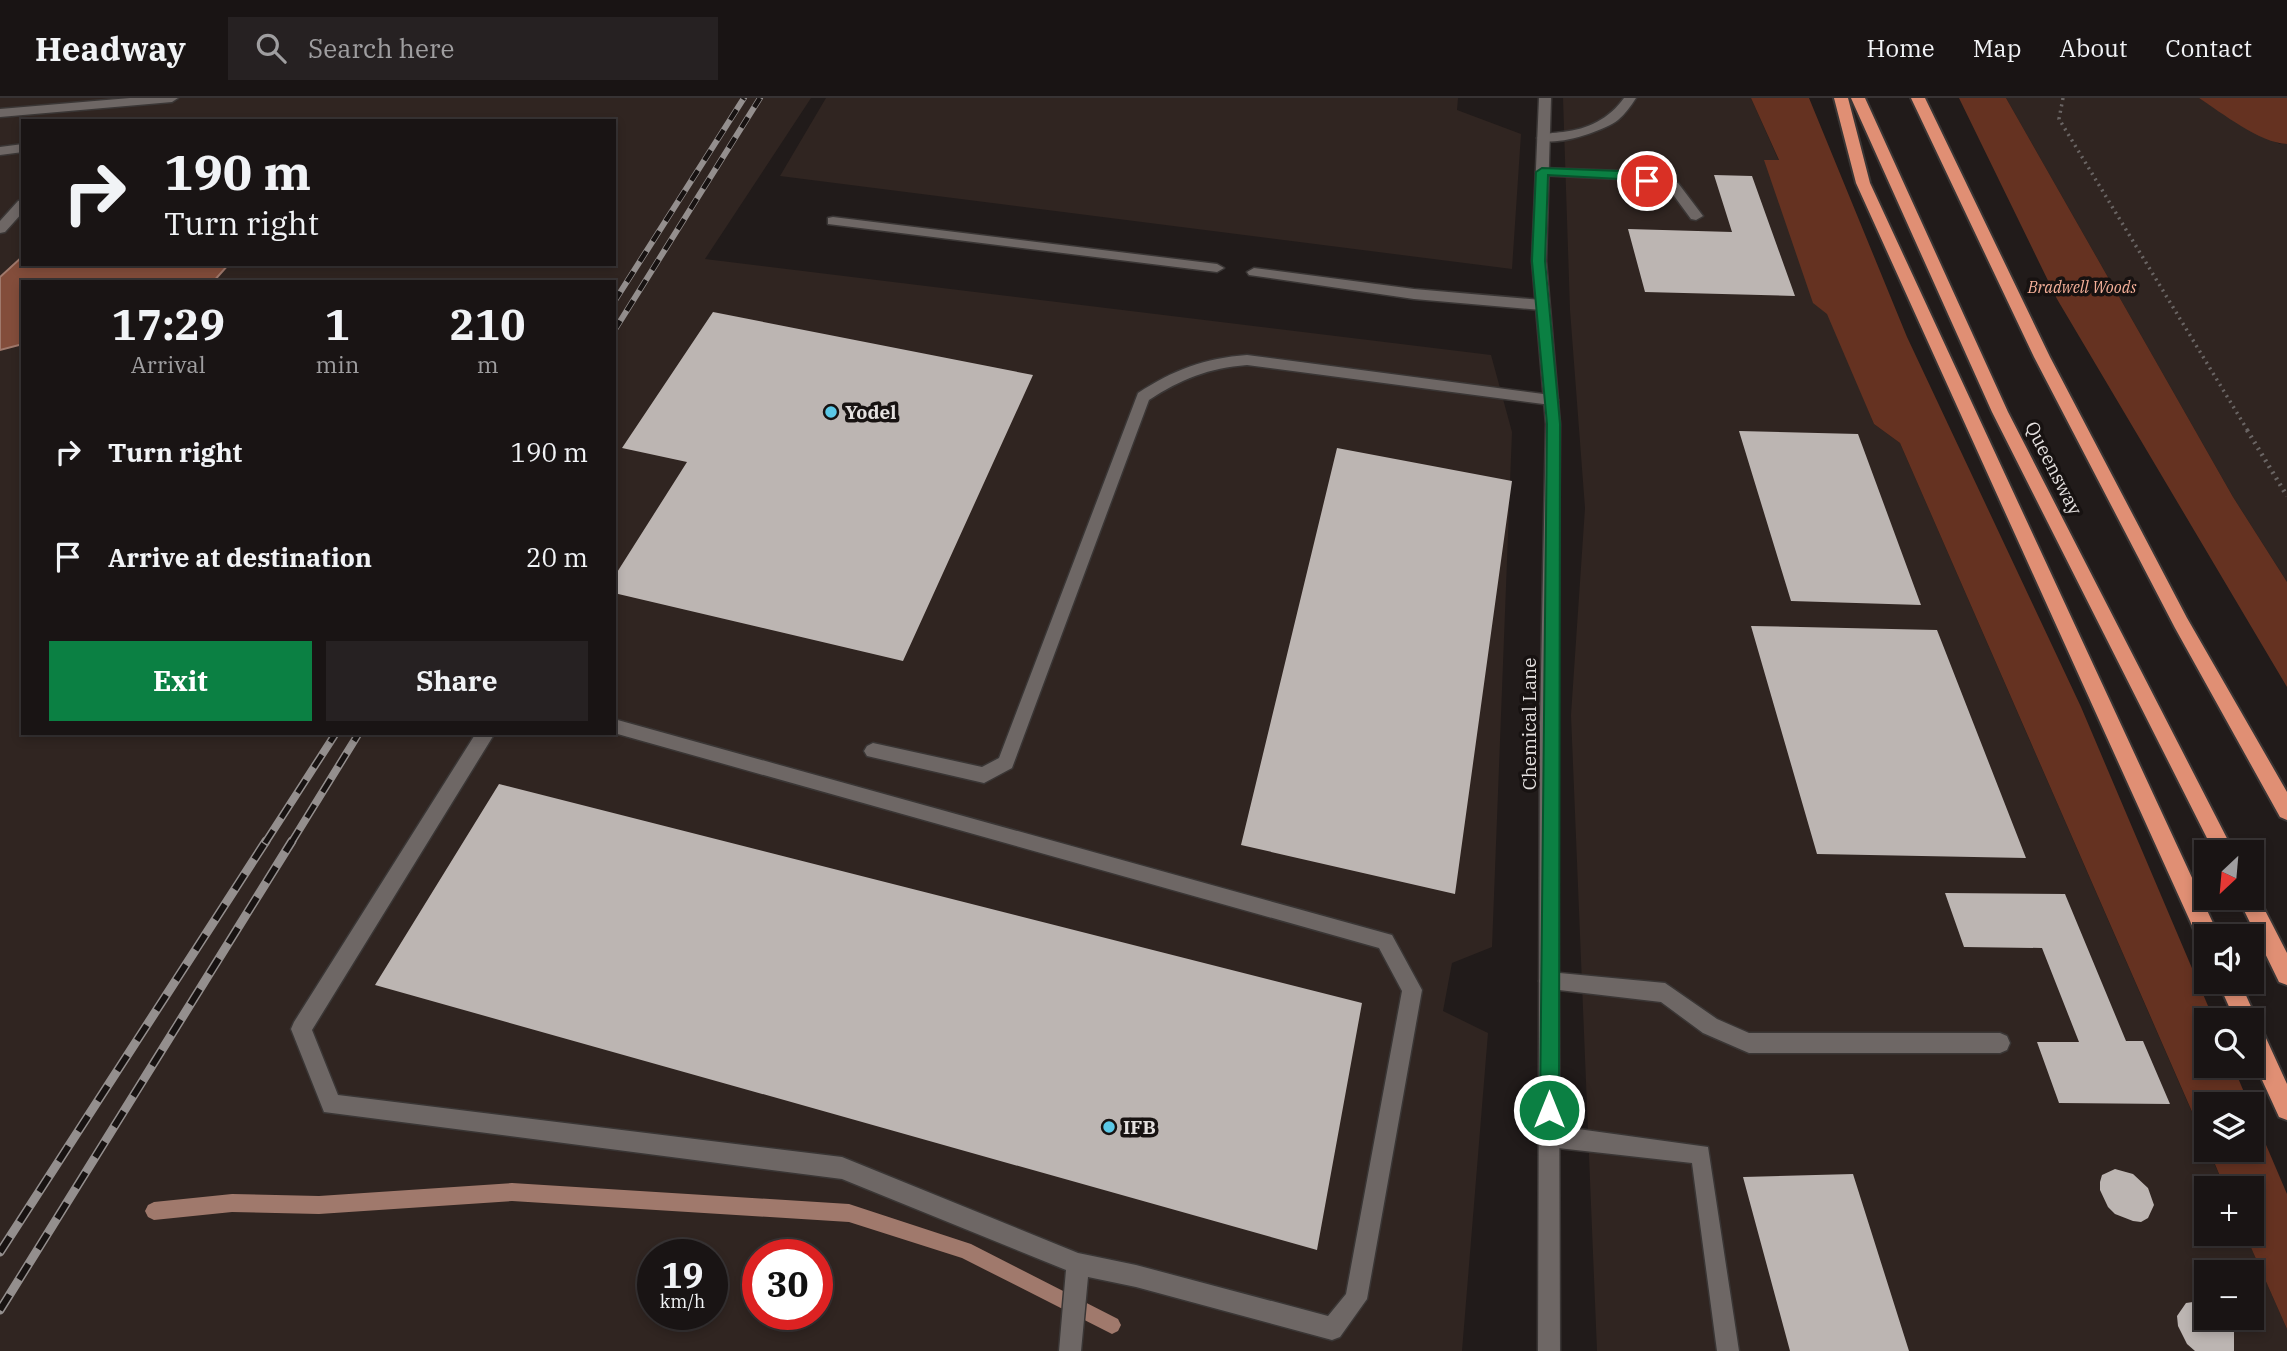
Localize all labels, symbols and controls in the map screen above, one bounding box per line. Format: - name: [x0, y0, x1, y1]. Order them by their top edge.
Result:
- search box: [228, 17, 718, 80]
- text: Headway: [35, 27, 186, 70]
- icon: search: [252, 29, 290, 67]
- text: Search here: [308, 31, 454, 65]
- text: Home: [1867, 32, 1935, 64]
- text: Map: [1973, 32, 2021, 64]
- text: About: [2059, 32, 2127, 64]
- text: Contact: [2165, 32, 2252, 64]
- text: 190 m: [164, 140, 311, 203]
- icon: right: [49, 147, 140, 238]
- pin: [1617, 151, 1677, 211]
- icon: arrive: [1628, 162, 1666, 200]
- text: Turn right: [164, 202, 319, 244]
- park label: Bradwell Woods: [2027, 277, 2136, 297]
- text: 17:29: [111, 297, 225, 352]
- text: 1: [325, 297, 350, 352]
- text: 210: [450, 297, 525, 352]
- text: Arrival: [131, 349, 206, 379]
- text: min: [316, 349, 359, 379]
- text: m: [477, 349, 499, 379]
- place label: Yodel: [845, 400, 897, 424]
- marker: Yodel: [823, 404, 839, 420]
- street label: Queensway: [2020, 417, 2088, 520]
- icon: right: [49, 433, 87, 471]
- text: Turn right: [108, 435, 242, 469]
- text: 190 m: [510, 435, 588, 469]
- icon: arrive: [49, 538, 87, 576]
- text: Arrive at destination: [108, 540, 372, 574]
- text: 20 m: [526, 540, 588, 574]
- button: Exit: [49, 641, 312, 721]
- button: Share: [326, 641, 588, 721]
- street label: Chemical Lane: [1517, 658, 1541, 790]
- north arrow: [2194, 840, 2264, 910]
- map controls: [2194, 840, 2264, 1330]
- button: sound: [2194, 924, 2264, 994]
- button: search: [2194, 1008, 2264, 1078]
- position arrow: [1512, 1073, 1586, 1147]
- button: layers: [2194, 1092, 2264, 1162]
- place label: IFB: [1123, 1115, 1156, 1139]
- marker: IFB: [1101, 1119, 1117, 1135]
- button: +: [2194, 1176, 2264, 1246]
- speed limit sign: 30: [742, 1239, 833, 1330]
- text: 19: [661, 1252, 704, 1298]
- button: −: [2194, 1260, 2264, 1330]
- text: km/h: [660, 1290, 705, 1313]

